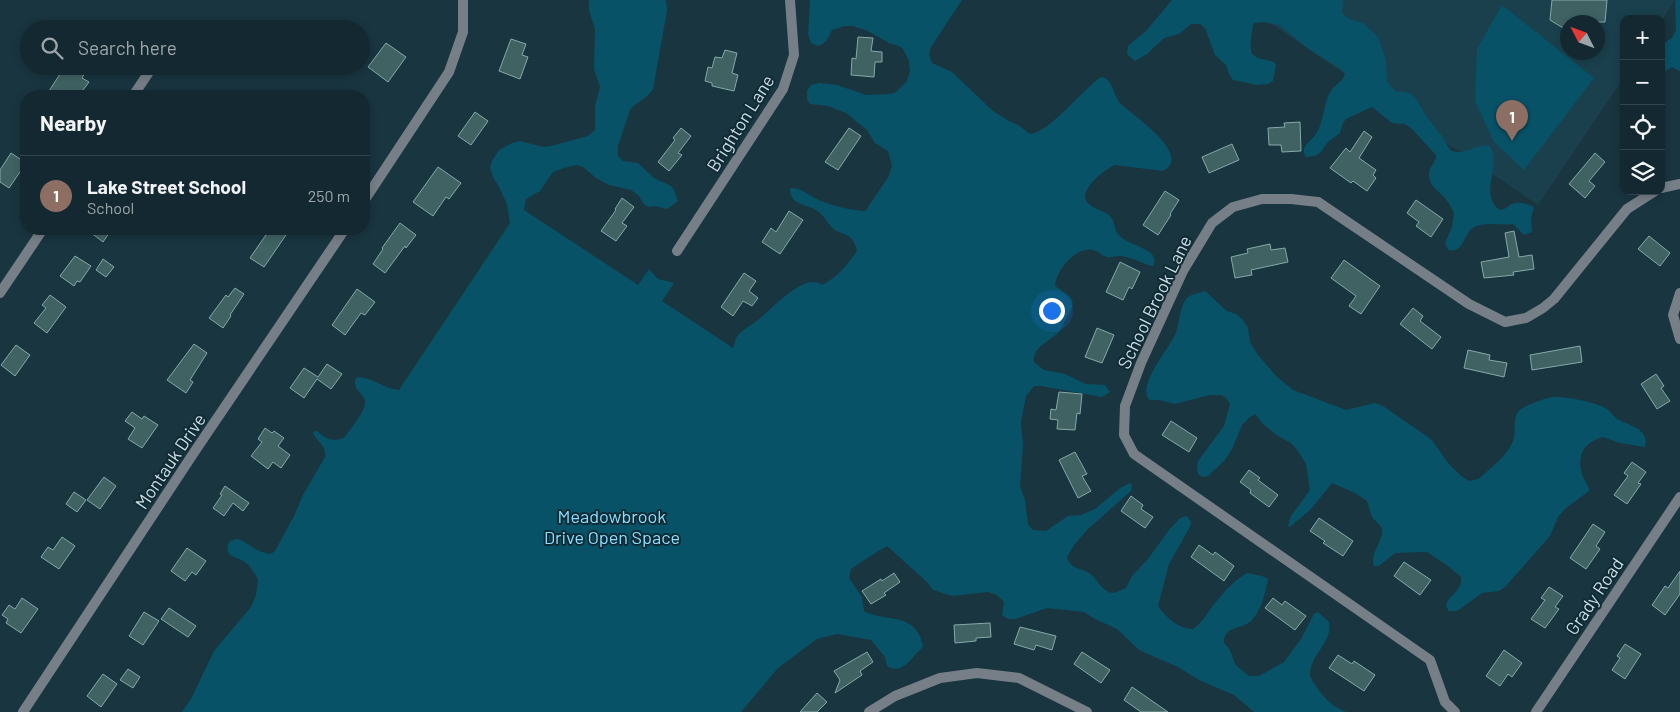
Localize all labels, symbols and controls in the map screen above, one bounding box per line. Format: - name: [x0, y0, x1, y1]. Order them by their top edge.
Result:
- north arrow: [1560, 15, 1605, 60]
- map controls: [1620, 15, 1665, 195]
- button: +: [1620, 15, 1665, 60]
- search box: [20, 20, 370, 75]
- icon: search: [38, 34, 66, 62]
- text: Search here: [78, 36, 177, 59]
- button: −: [1620, 60, 1665, 105]
- street label: Brighton Lane: [702, 71, 778, 175]
- pin: 1: [1496, 100, 1528, 141]
- button: locate: [1620, 105, 1665, 150]
- text: Nearby: [40, 110, 106, 135]
- button: layers: [1620, 150, 1665, 195]
- text: Lake Street School: [87, 175, 246, 198]
- text: 1: [53, 186, 59, 205]
- text: 250 m: [308, 186, 350, 205]
- text: School: [87, 198, 134, 217]
- street label: School Brook Lane: [1112, 232, 1196, 372]
- your location: [1039, 298, 1065, 324]
- street label: Montauk Drive: [130, 409, 210, 513]
- park label: Meadowbrook Drive Open Space: [544, 505, 680, 548]
- street label: Grady Road: [1560, 553, 1628, 639]

